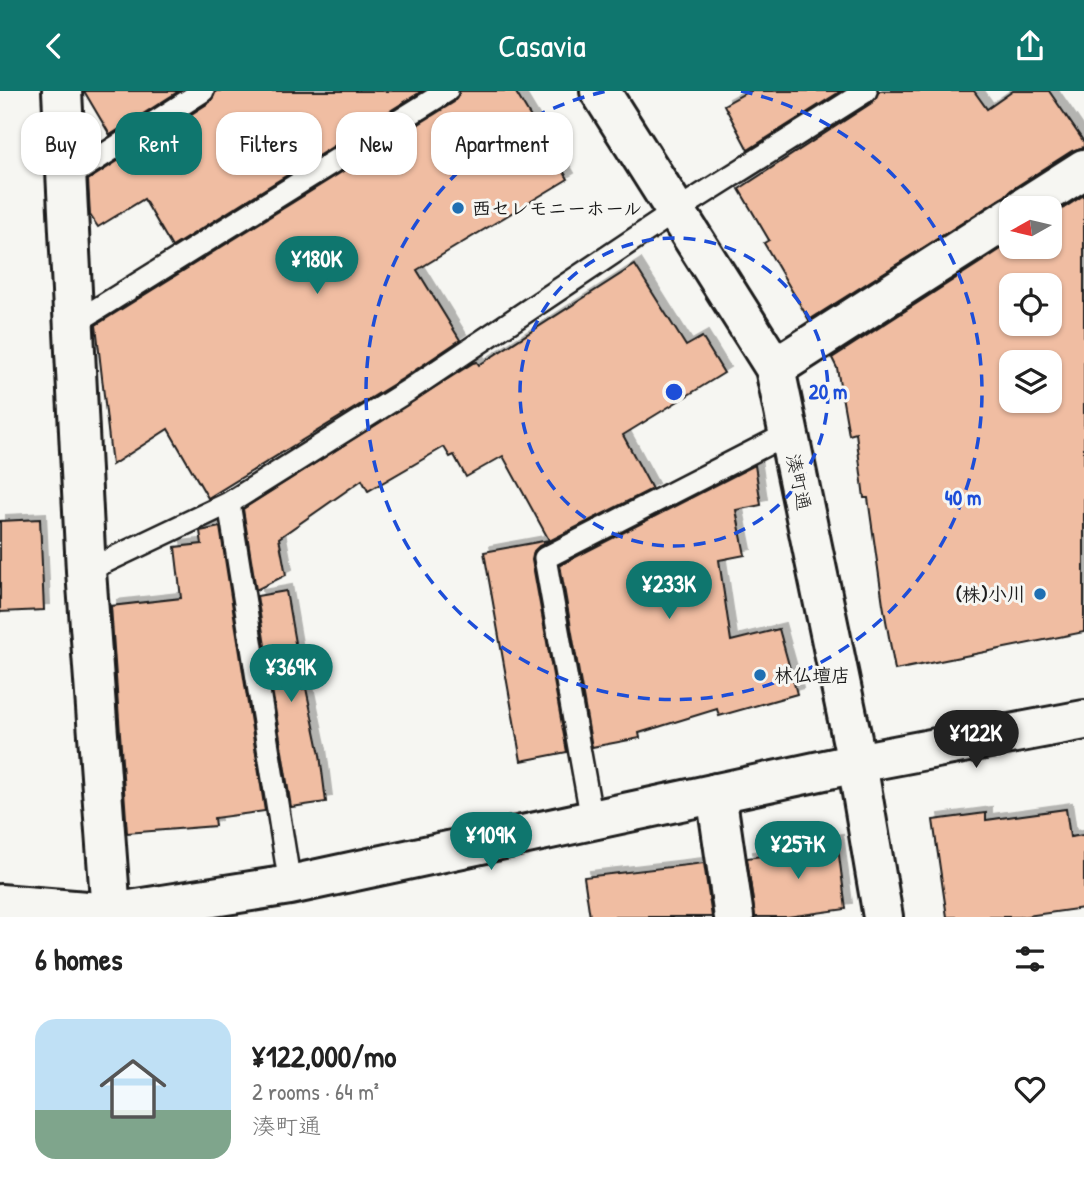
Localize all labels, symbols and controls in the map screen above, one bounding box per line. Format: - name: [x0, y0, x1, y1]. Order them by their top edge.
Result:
- text: Casavia: [498, 24, 586, 67]
- icon: back: [35, 27, 73, 65]
- icon: share: [1011, 27, 1049, 65]
- chip: Buy: [21, 112, 101, 175]
- chip: Rent: [115, 112, 202, 175]
- chip: Filters: [216, 112, 322, 175]
- chip: New: [336, 112, 417, 175]
- chip: Apartment: [431, 112, 573, 175]
- place label: 西セレモニーホール: [472, 195, 642, 221]
- north arrow: [999, 196, 1062, 259]
- map controls: [999, 196, 1062, 413]
- marker: 西セレモニーホール: [450, 200, 466, 216]
- pin: ¥180K: [268, 237, 366, 296]
- text: ¥180K: [291, 243, 343, 274]
- button: locate: [999, 273, 1062, 336]
- button: layers: [999, 350, 1062, 413]
- text: 20 m: [809, 377, 847, 406]
- centre of rings: [662, 380, 686, 404]
- street label: 湊町通: [780, 451, 818, 513]
- text: 40 m: [945, 483, 981, 512]
- pin: ¥233K: [620, 561, 718, 621]
- text: ¥233K: [642, 568, 696, 599]
- place label: (株)小川: [956, 581, 1026, 607]
- marker: (株)小川: [1032, 586, 1048, 602]
- pin: ¥369K: [242, 645, 340, 704]
- text: ¥369K: [266, 651, 316, 682]
- place label: 林仏壇店: [774, 662, 850, 688]
- marker: 林仏壇店: [752, 667, 768, 683]
- pin: ¥122K: [927, 711, 1025, 770]
- text: ¥122K: [950, 717, 1002, 748]
- pin: ¥109K: [442, 813, 540, 872]
- text: ¥109K: [466, 819, 516, 850]
- pin: ¥257K: [749, 821, 847, 881]
- text: ¥257K: [771, 828, 825, 859]
- text: 6 homes: [35, 939, 122, 979]
- icon: filters: [1011, 940, 1049, 978]
- text: ¥122,000/mo: [252, 1036, 396, 1076]
- icon: home: [91, 1047, 175, 1131]
- icon: heart: [1011, 1070, 1049, 1108]
- text: 2 rooms · 64 m²: [252, 1076, 379, 1107]
- text: 湊町通: [252, 1110, 321, 1141]

